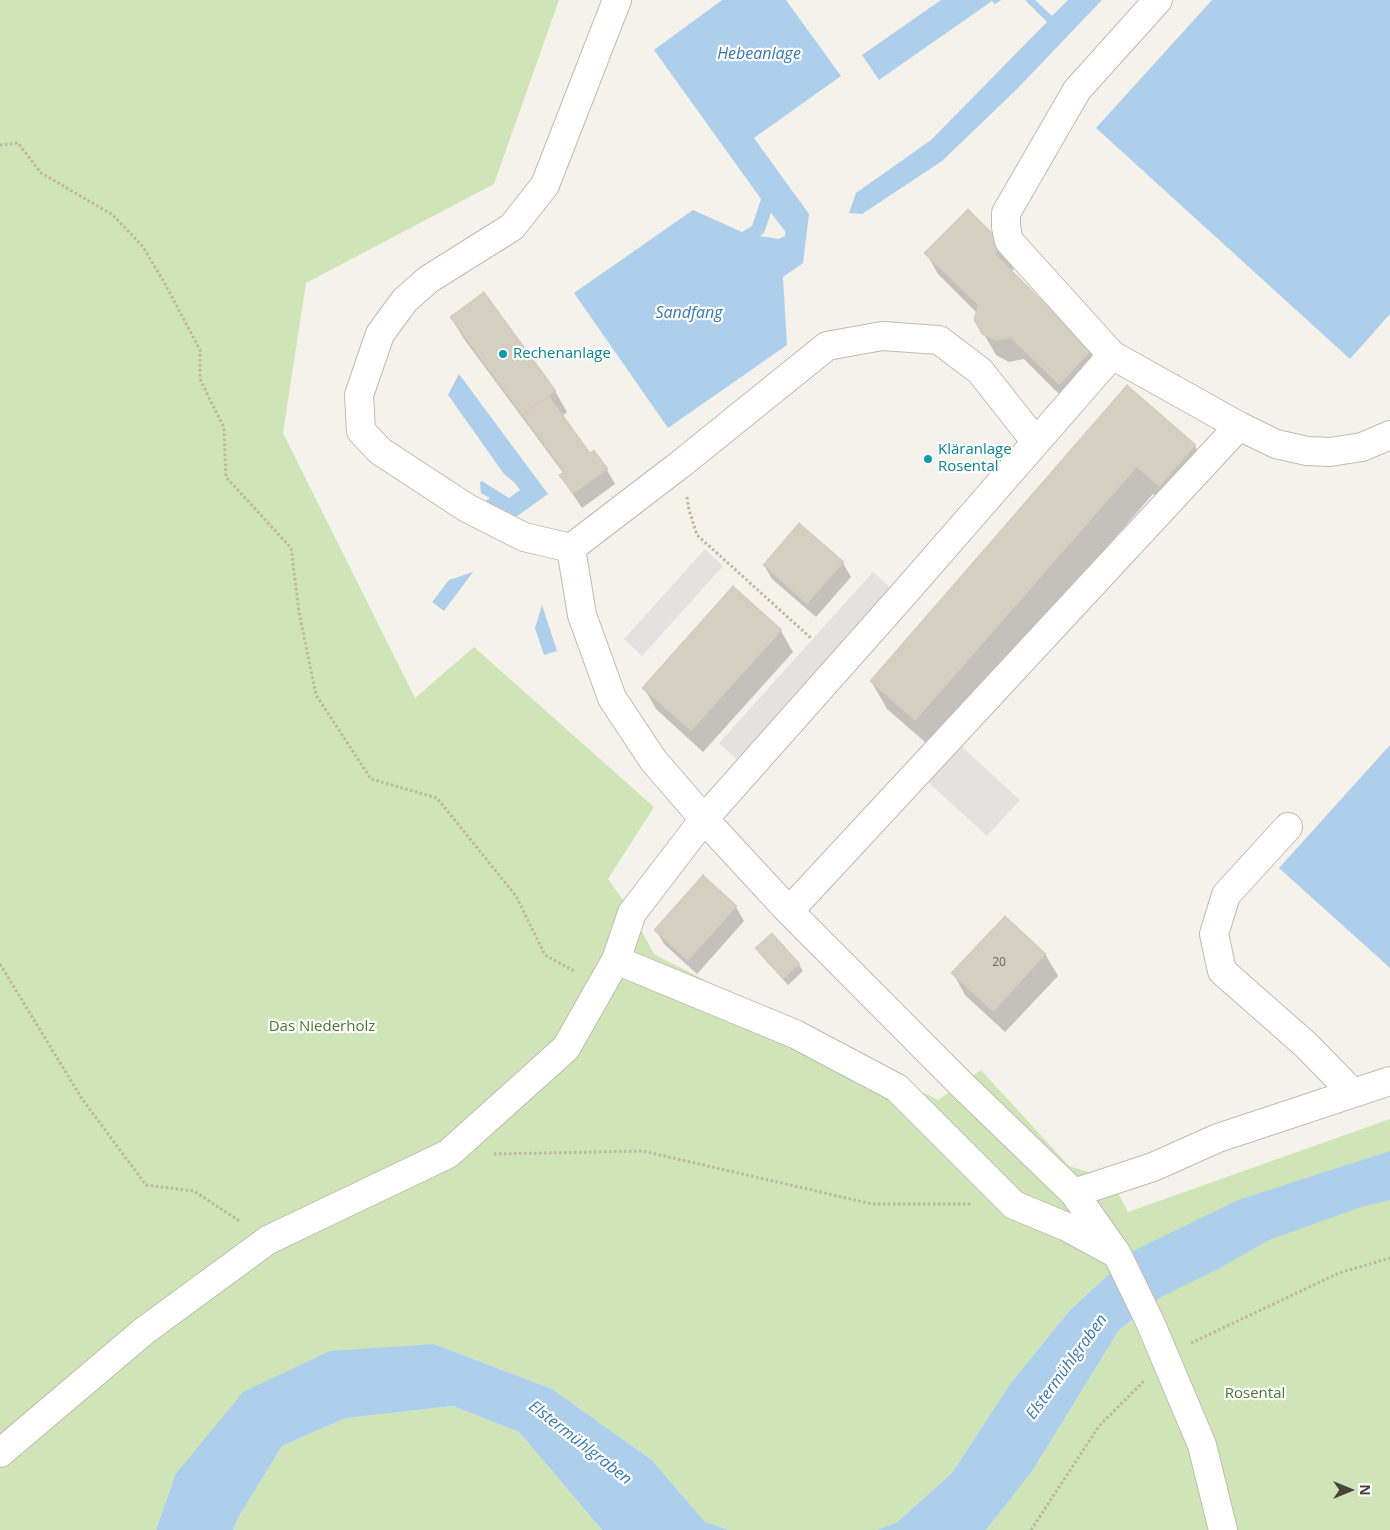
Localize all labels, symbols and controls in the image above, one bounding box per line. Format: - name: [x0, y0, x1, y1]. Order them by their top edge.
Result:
- water label: Hebeanlage: [717, 44, 801, 64]
- water label: Sandfang: [655, 303, 723, 323]
- place label: Rechenanlage: [513, 345, 611, 363]
- marker: Rechenanlage: [497, 348, 509, 360]
- place label: Kläranlage Rosental: [938, 441, 1012, 476]
- marker: Kläranlage Rosental: [922, 453, 934, 465]
- house number: 20: [992, 956, 1006, 970]
- park label: Das Niederholz: [269, 1018, 375, 1036]
- water label: Elstermühlgraben: [1022, 1311, 1112, 1423]
- park label: Rosental: [1225, 1385, 1285, 1403]
- water label: Elstermühlgraben: [525, 1397, 635, 1489]
- north arrow: [1325, 1465, 1375, 1515]
- text: N: [1356, 1484, 1375, 1496]

